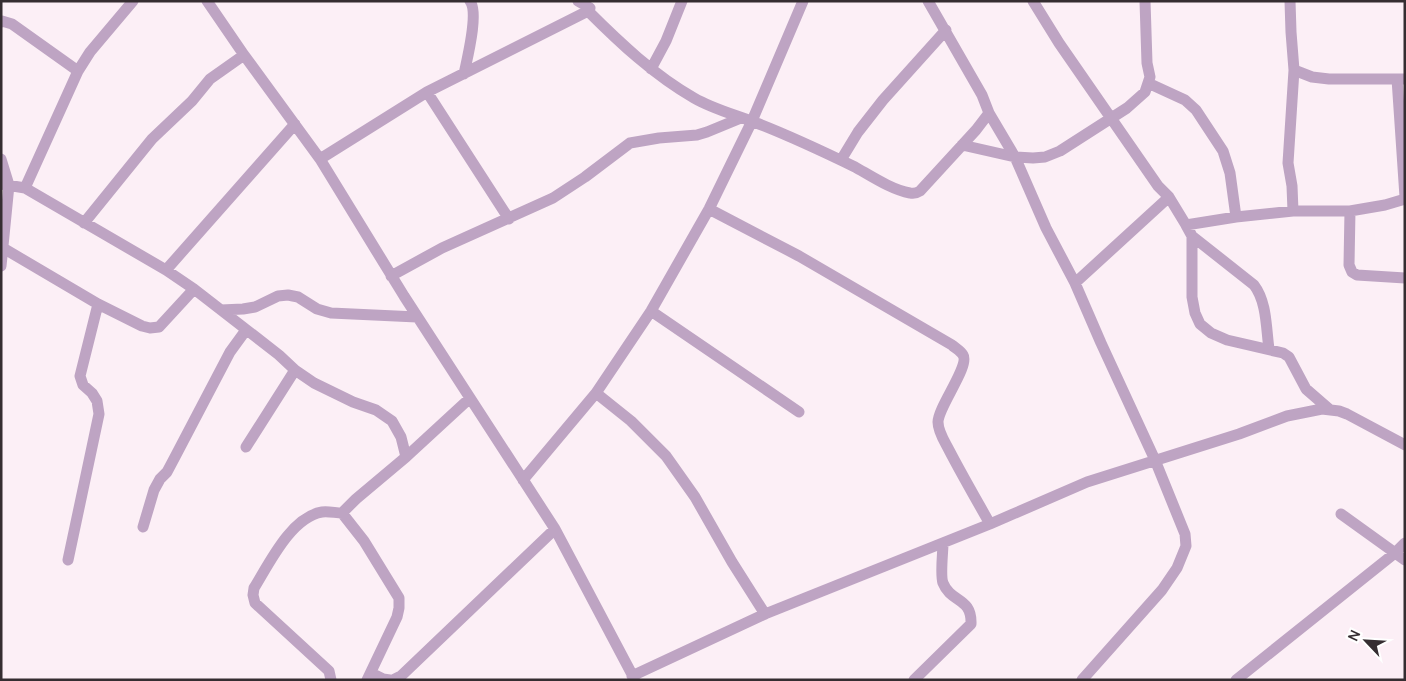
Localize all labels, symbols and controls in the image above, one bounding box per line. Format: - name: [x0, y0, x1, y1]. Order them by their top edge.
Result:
- north arrow: [1341, 616, 1391, 666]
- text: N: [1343, 627, 1365, 644]

